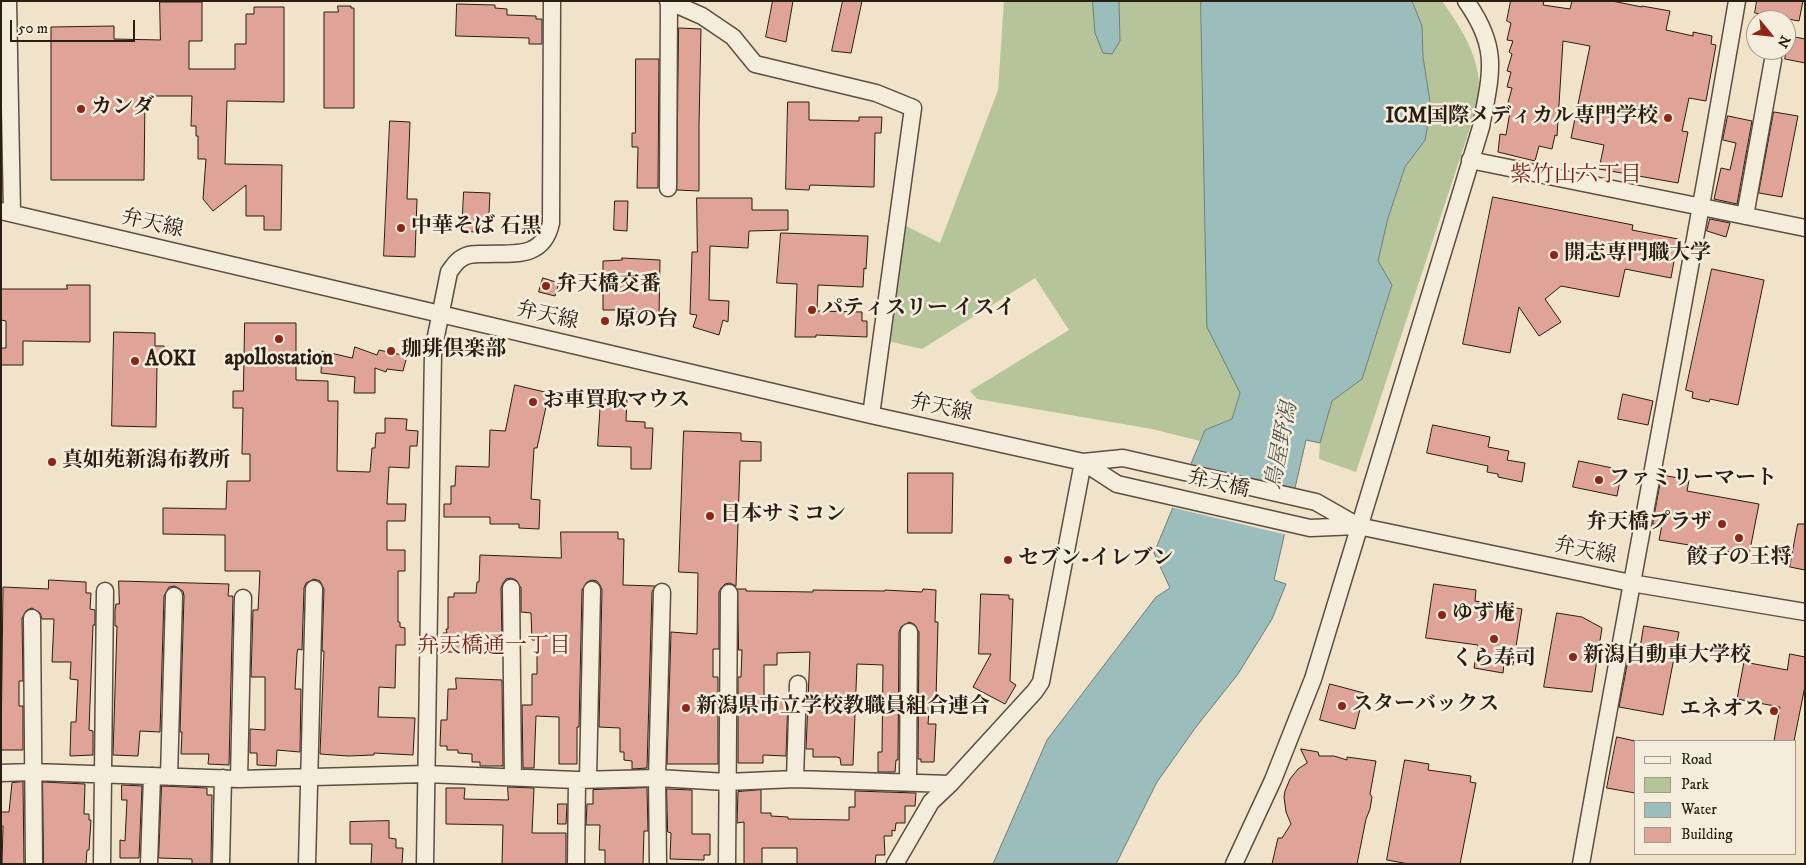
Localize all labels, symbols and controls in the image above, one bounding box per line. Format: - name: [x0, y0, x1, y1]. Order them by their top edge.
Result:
- scale bar: [12, 10, 138, 42]
- north arrow: [1746, 10, 1796, 60]
- text: 50 m: [18, 19, 48, 38]
- text: N: [1773, 32, 1794, 51]
- place label: カンダ: [91, 96, 154, 122]
- marker: カンダ: [75, 103, 87, 115]
- place label: ICM国際メディカル専門学校: [1385, 105, 1658, 131]
- marker: ICM国際メディカル専門学校: [1662, 112, 1674, 124]
- district label: 紫竹山六丁目: [1510, 163, 1642, 189]
- street label: 弁天線: [118, 206, 186, 244]
- place label: 中華そば 石黒: [411, 215, 542, 241]
- marker: 中華そば 石黒: [395, 222, 407, 234]
- place label: 開志専門職大学: [1564, 242, 1711, 268]
- marker: 開志専門職大学: [1548, 249, 1560, 261]
- place label: 弁天橋交番: [556, 273, 661, 299]
- marker: 弁天橋交番: [540, 280, 552, 292]
- place label: パティスリー イスイ: [822, 297, 1016, 323]
- street label: 弁天線: [513, 298, 581, 336]
- marker: パティスリー イスイ: [806, 304, 818, 316]
- place label: 原の台: [615, 308, 678, 334]
- marker: 原の台: [599, 315, 611, 327]
- marker: apollostation: [273, 333, 285, 345]
- place label: 珈琲倶楽部: [401, 338, 506, 364]
- marker: 珈琲倶楽部: [385, 345, 397, 357]
- place label: apollostation: [225, 347, 333, 373]
- place label: AOKI: [145, 348, 196, 374]
- marker: AOKI: [129, 355, 141, 367]
- place label: お車買取マウス: [543, 389, 690, 415]
- street label: 弁天線: [908, 390, 974, 428]
- marker: お車買取マウス: [527, 396, 539, 408]
- water label: 鳥屋野潟: [1262, 400, 1304, 492]
- place label: 真如苑新潟布教所: [62, 449, 230, 475]
- marker: 真如苑新潟布教所: [46, 456, 58, 468]
- street label: 弁天橋: [1184, 466, 1252, 504]
- place label: ファミリーマート: [1609, 467, 1777, 493]
- marker: ファミリーマート: [1593, 474, 1605, 486]
- place label: 日本サミコン: [720, 503, 846, 529]
- marker: 日本サミコン: [704, 510, 716, 522]
- place label: 弁天橋プラザ: [1586, 511, 1712, 537]
- marker: 弁天橋プラザ: [1716, 518, 1728, 530]
- marker: 餃子の王将: [1733, 532, 1745, 544]
- street label: 弁天線: [1552, 534, 1618, 570]
- place label: 餃子の王将: [1687, 546, 1791, 572]
- place label: セブン-イレブン: [1018, 547, 1174, 573]
- marker: セブン-イレブン: [1002, 554, 1014, 566]
- place label: ゆず庵: [1452, 602, 1515, 628]
- marker: ゆず庵: [1436, 609, 1448, 621]
- marker: くら寿司: [1488, 633, 1500, 645]
- district label: 弁天橋通一丁目: [417, 634, 571, 660]
- place label: 新潟自動車大学校: [1583, 644, 1751, 670]
- place label: くら寿司: [1452, 647, 1536, 673]
- marker: 新潟自動車大学校: [1567, 651, 1579, 663]
- place label: スターバックス: [1352, 693, 1499, 719]
- place label: 新潟県市立学校教職員組合連合: [696, 695, 990, 721]
- place label: エネオス: [1680, 698, 1764, 724]
- marker: スターバックス: [1336, 700, 1348, 712]
- marker: 新潟県市立学校教職員組合連合: [680, 702, 692, 714]
- marker: エネオス: [1768, 705, 1780, 717]
- legend: [1634, 740, 1796, 855]
- text: Road: [1681, 750, 1712, 769]
- text: Park: [1681, 775, 1709, 794]
- text: Water: [1681, 800, 1717, 819]
- text: Building: [1681, 825, 1733, 844]

